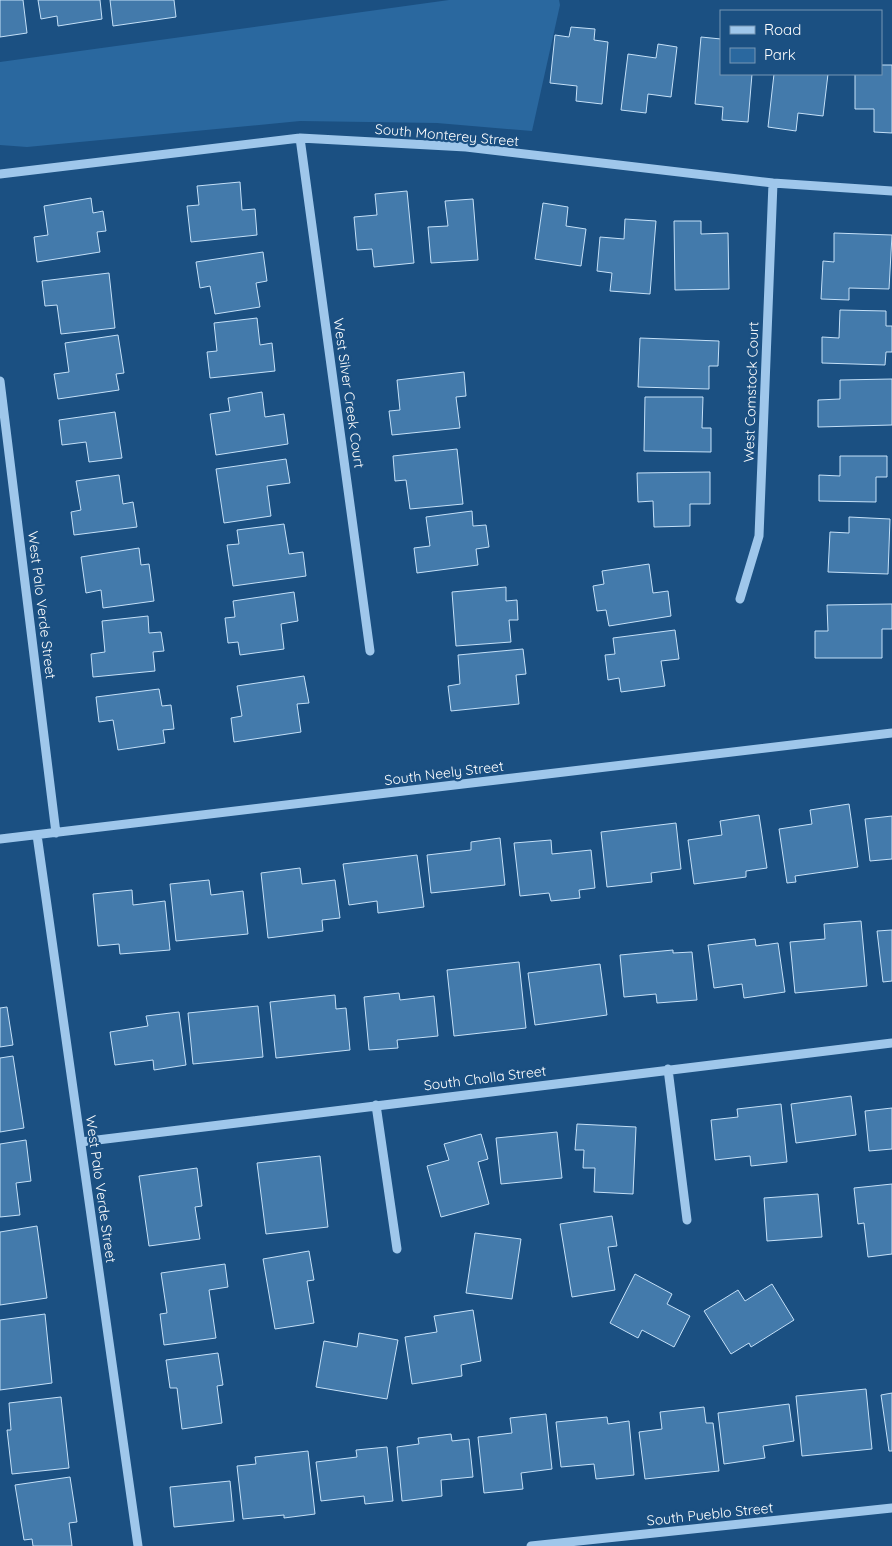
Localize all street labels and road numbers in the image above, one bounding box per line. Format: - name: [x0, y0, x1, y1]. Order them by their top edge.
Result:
- street label: South Monterey Street: [374, 120, 520, 150]
- street label: West Silver Creek Court: [330, 317, 368, 470]
- street label: West Comstock Court: [740, 321, 762, 463]
- street label: West Palo Verde Street: [24, 530, 60, 680]
- street label: South Neely Street: [383, 757, 505, 789]
- street label: South Cholla Street: [423, 1062, 548, 1094]
- street label: West Palo Verde Street: [82, 1114, 120, 1264]
- street label: South Pueblo Street: [646, 1498, 774, 1530]

